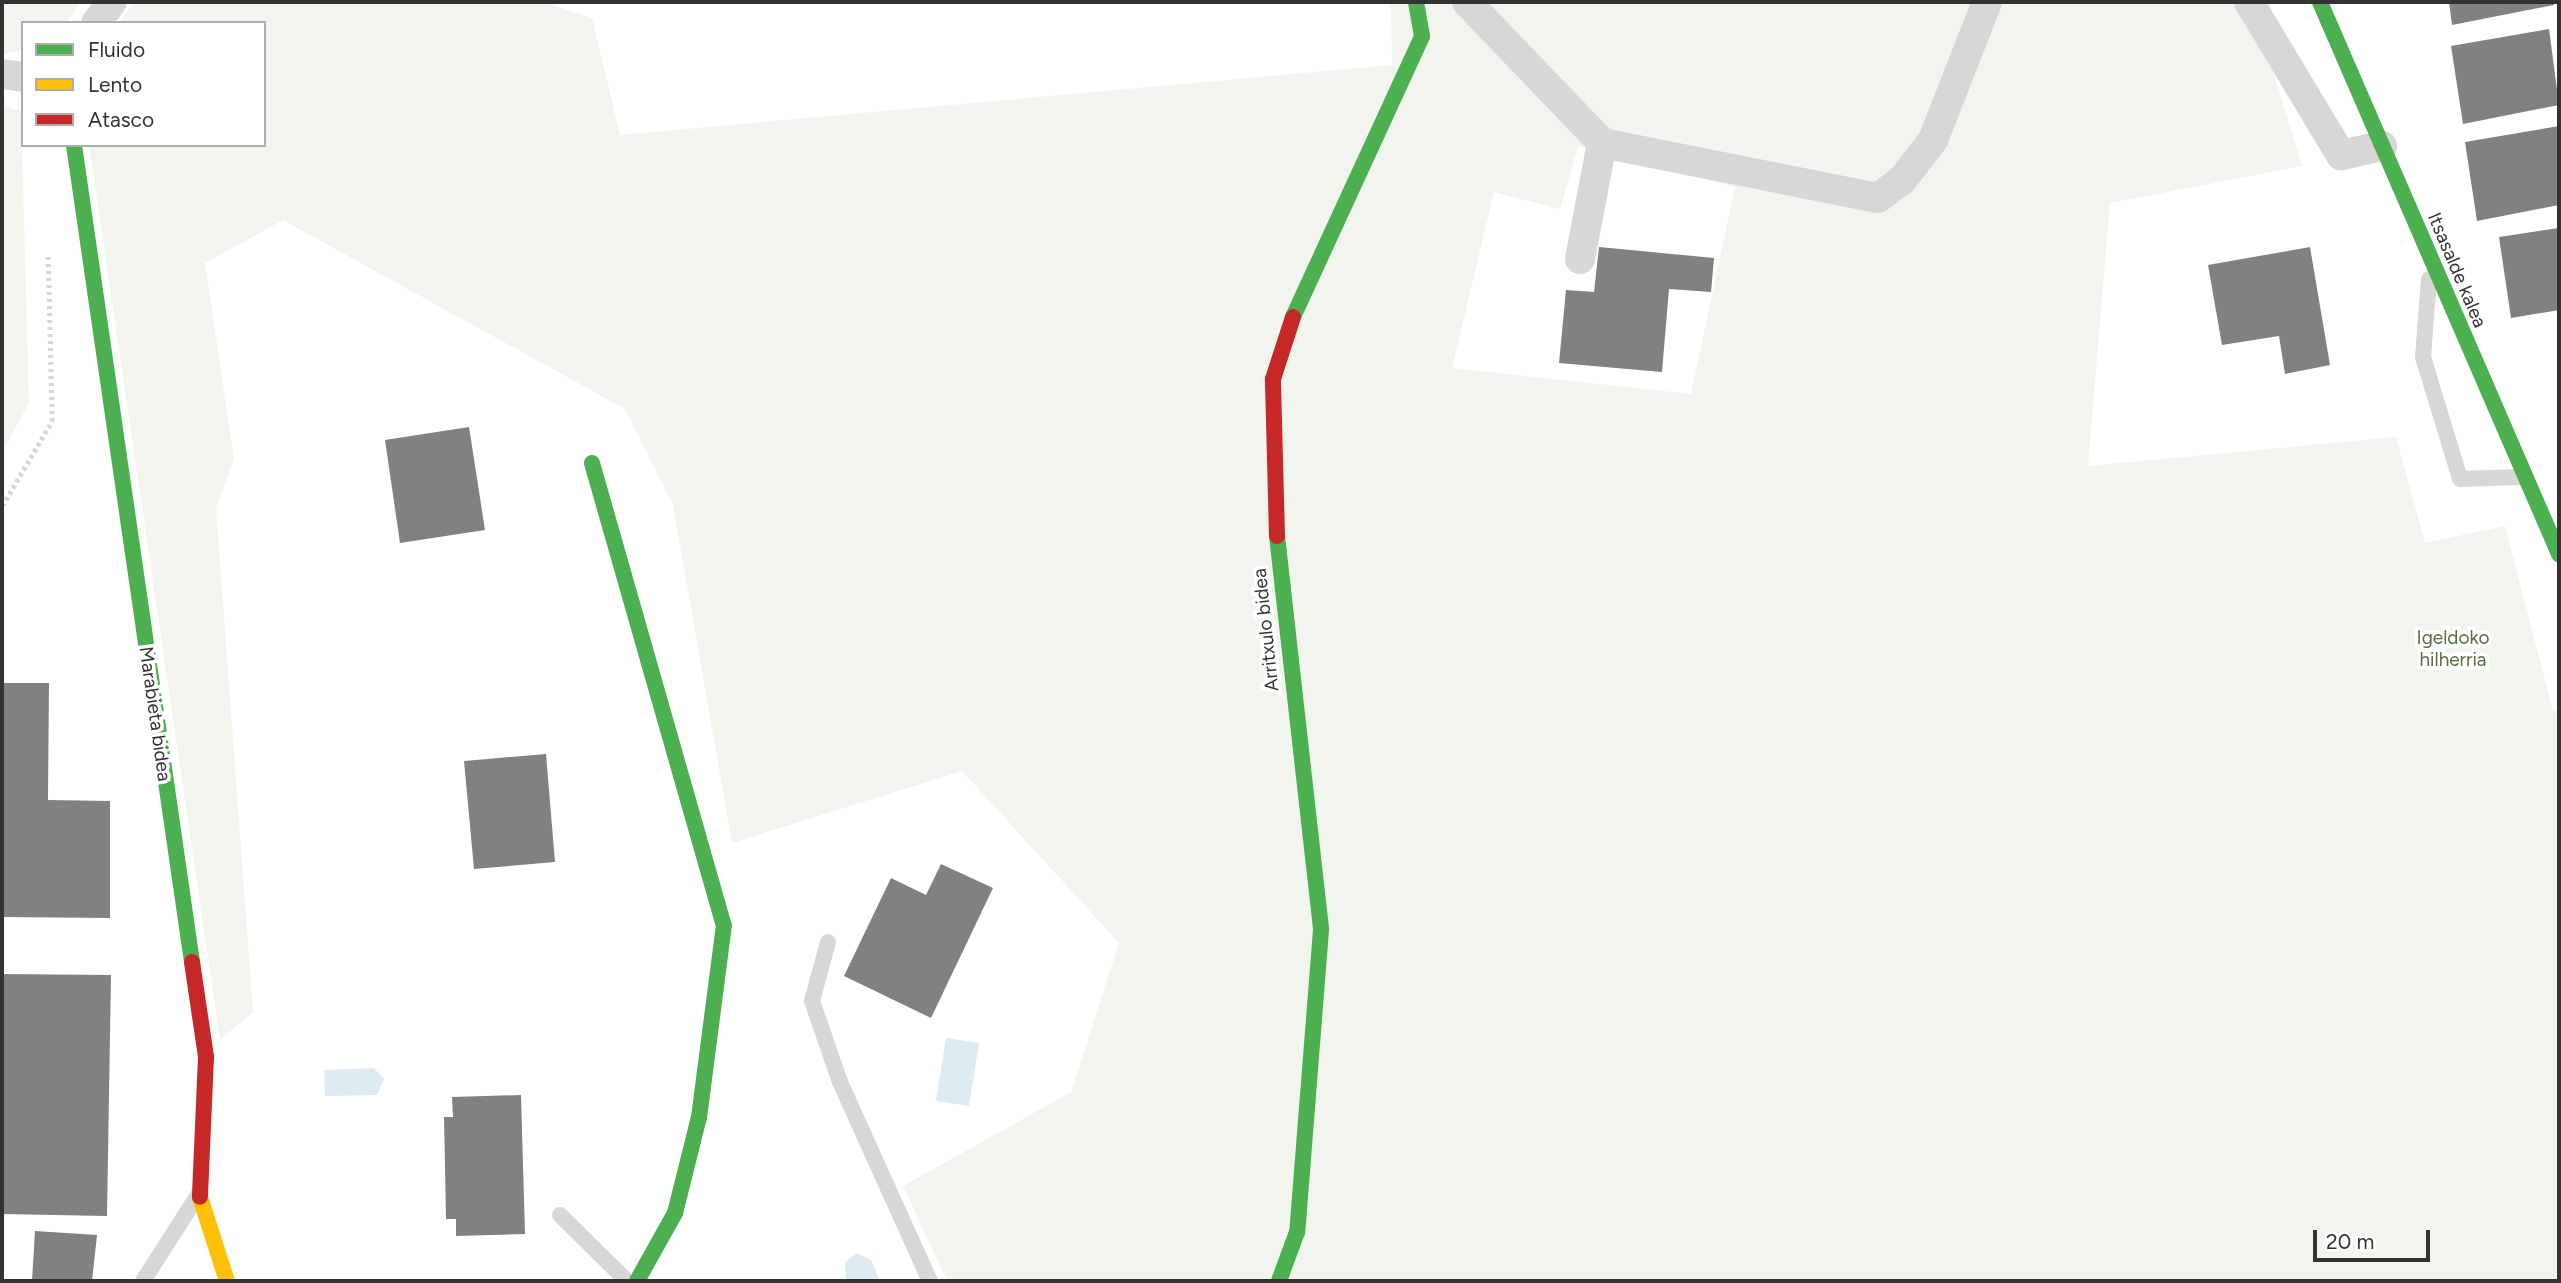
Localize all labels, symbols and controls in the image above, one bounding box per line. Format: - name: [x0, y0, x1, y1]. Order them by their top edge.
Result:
- legend: [21, 21, 266, 147]
- text: Fluido: [88, 37, 145, 62]
- text: Lento: [88, 72, 142, 97]
- text: Atasco: [88, 107, 154, 132]
- street label: Itsasalde kalea: [2423, 209, 2491, 331]
- street label: Arritxulo bidea: [1248, 567, 1284, 693]
- park label: Igeldoko hilherria: [2416, 627, 2490, 671]
- street label: Marabieta bidea: [134, 645, 176, 783]
- scale bar: [2316, 1216, 2433, 1260]
- text: 20 m: [2326, 1229, 2374, 1254]

